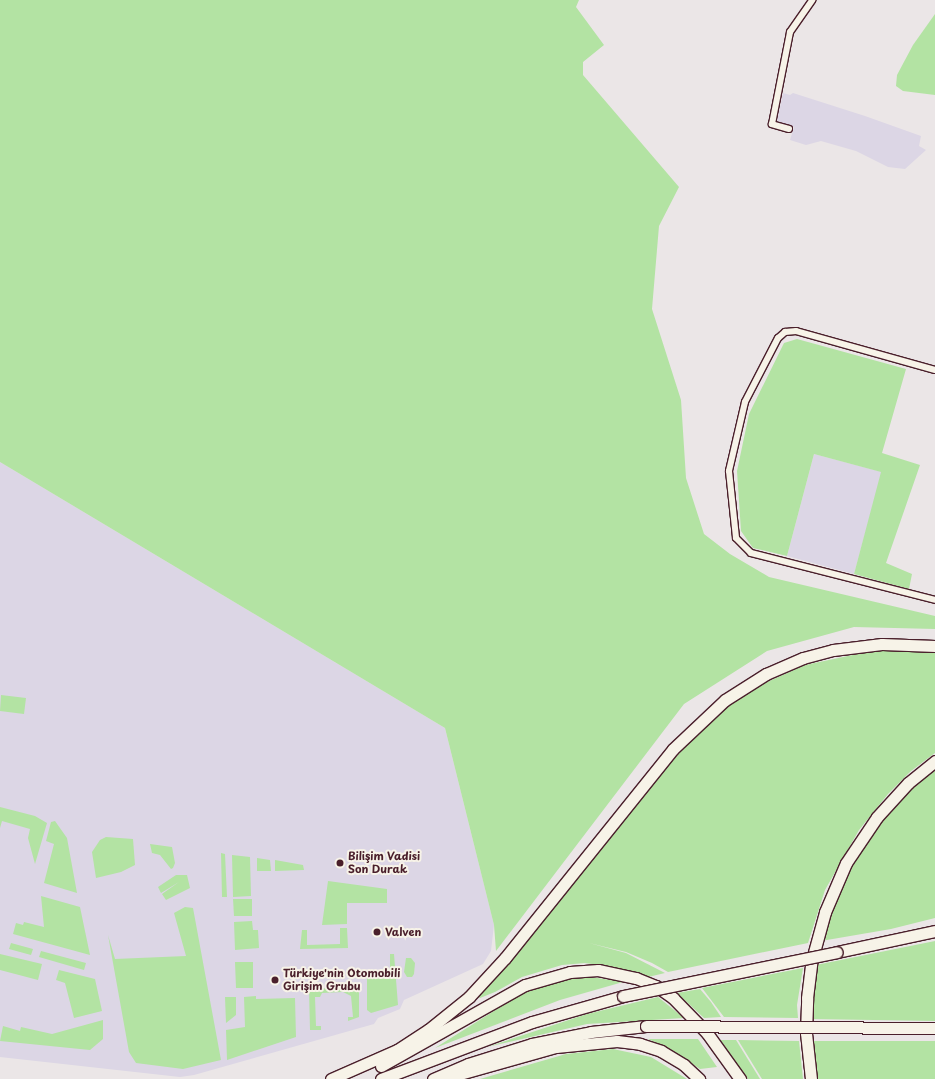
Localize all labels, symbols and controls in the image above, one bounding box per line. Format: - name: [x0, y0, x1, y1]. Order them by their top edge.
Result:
- place label: Bilişim Vadisi Son Durak: [348, 850, 420, 876]
- marker: Bilişim Vadisi Son Durak: [335, 858, 345, 868]
- place label: Valven: [385, 925, 421, 939]
- marker: Valven: [372, 927, 382, 937]
- place label: Türkiye'nin Otomobili Girişim Grubu: [283, 967, 401, 993]
- marker: Türkiye'nin Otomobili Girişim Grubu: [270, 975, 280, 985]

